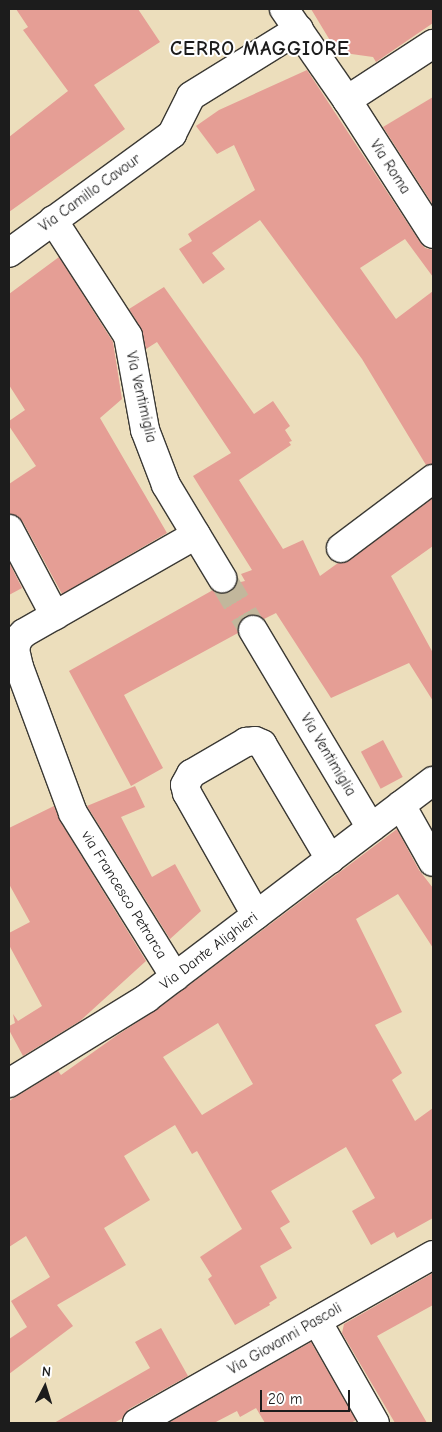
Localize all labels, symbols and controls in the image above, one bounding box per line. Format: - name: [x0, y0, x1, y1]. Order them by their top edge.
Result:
- district label: CERRO MAGGIORE: [168, 36, 352, 60]
- street label: Via Roma: [366, 137, 414, 197]
- street label: Via Camillo Cavour: [36, 150, 144, 236]
- street label: Via Ventimiglia: [122, 350, 160, 444]
- street label: Via Ventimiglia: [296, 710, 360, 800]
- street label: via Francesco Petrarca: [77, 828, 171, 962]
- street label: Via Dante Alighieri: [157, 908, 261, 994]
- street label: Via Giovanni Pascoli: [225, 1299, 345, 1379]
- north arrow: [20, 1362, 70, 1412]
- text: N: [41, 1363, 52, 1380]
- scale bar: [262, 1380, 352, 1412]
- text: 20 m: [268, 1390, 302, 1408]

